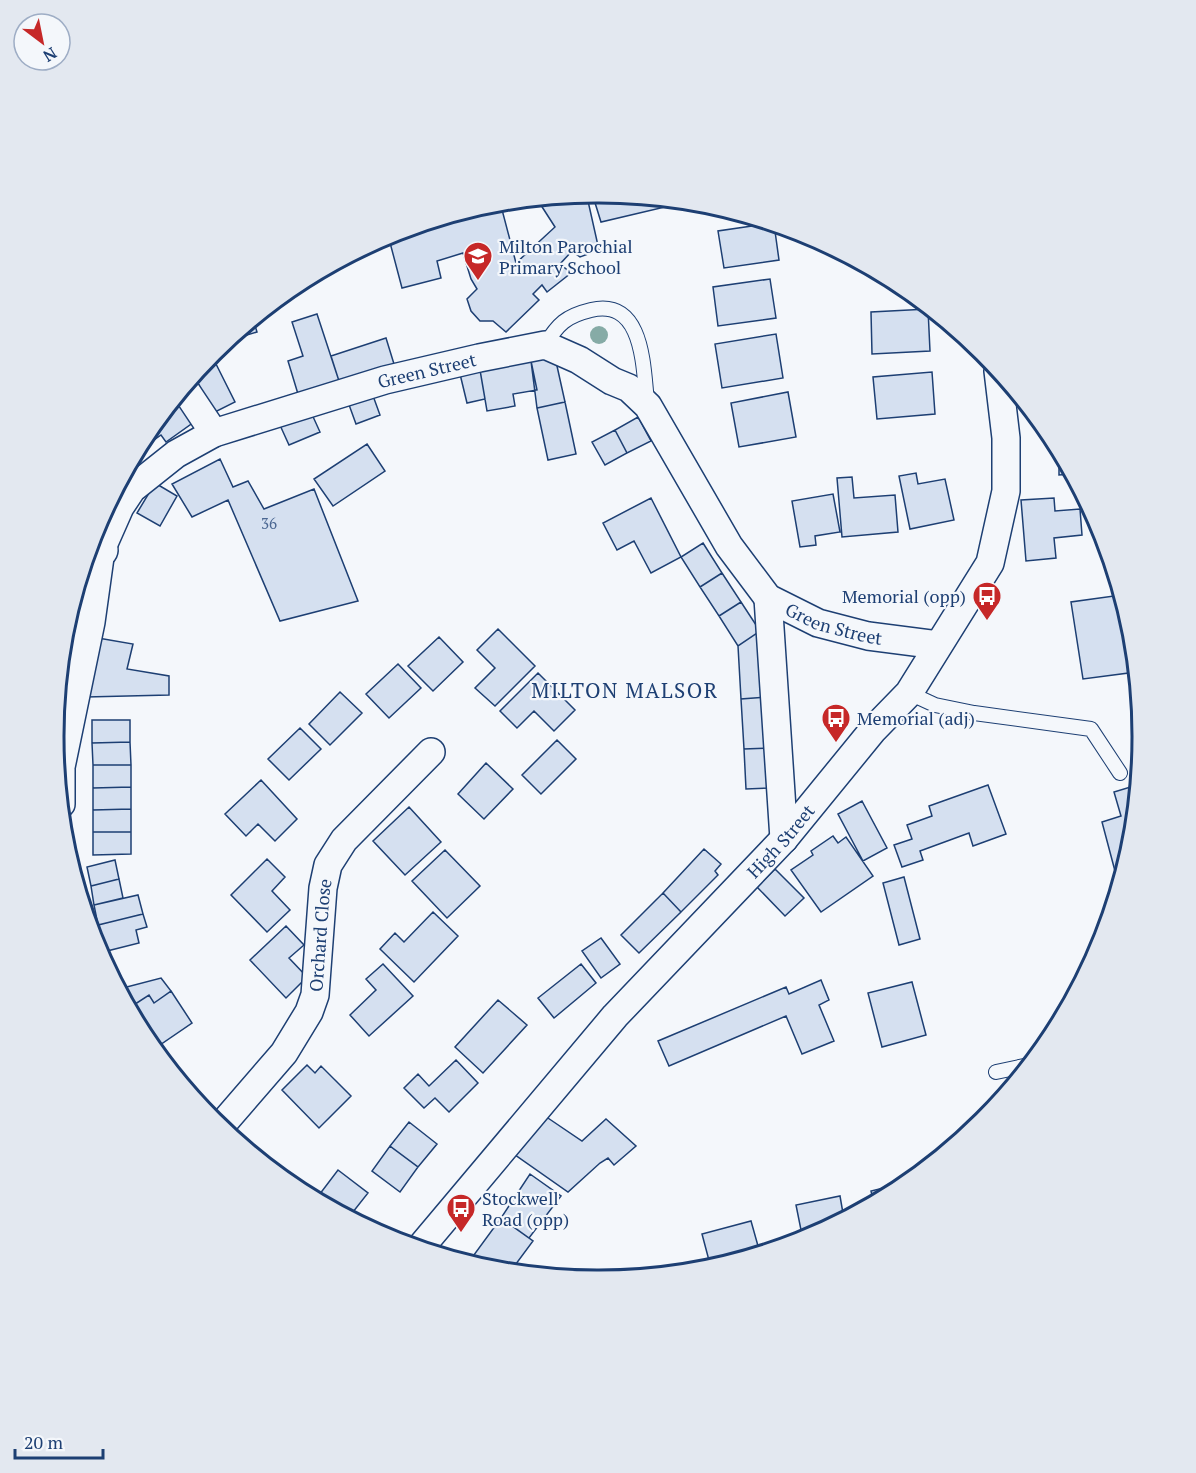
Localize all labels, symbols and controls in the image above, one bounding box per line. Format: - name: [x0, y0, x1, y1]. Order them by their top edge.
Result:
- north arrow: [12, 12, 72, 72]
- text: N: [39, 42, 61, 67]
- place label: Milton Parochial Primary School: [499, 234, 633, 279]
- school or university icon: Milton Parochial Primary School: [462, 240, 494, 282]
- street label: Green Street: [374, 347, 479, 394]
- house number: 36: [261, 513, 277, 533]
- bus stop icon: Memorial (opp): [971, 580, 1003, 622]
- place label: Memorial (opp): [842, 584, 966, 608]
- street label: Green Street: [782, 597, 884, 650]
- district label: MILTON MALSOR: [531, 676, 719, 704]
- bus stop icon: Memorial (adj): [820, 702, 852, 744]
- place label: Memorial (adj): [857, 706, 975, 730]
- street label: High Street: [741, 799, 820, 883]
- street label: Orchard Close: [303, 876, 337, 993]
- place label: Stockwell Road (opp): [482, 1186, 569, 1231]
- bus stop icon: Stockwell Road (opp): [445, 1192, 477, 1234]
- scale bar: [15, 1422, 104, 1460]
- text: 20 m: [24, 1430, 64, 1454]

